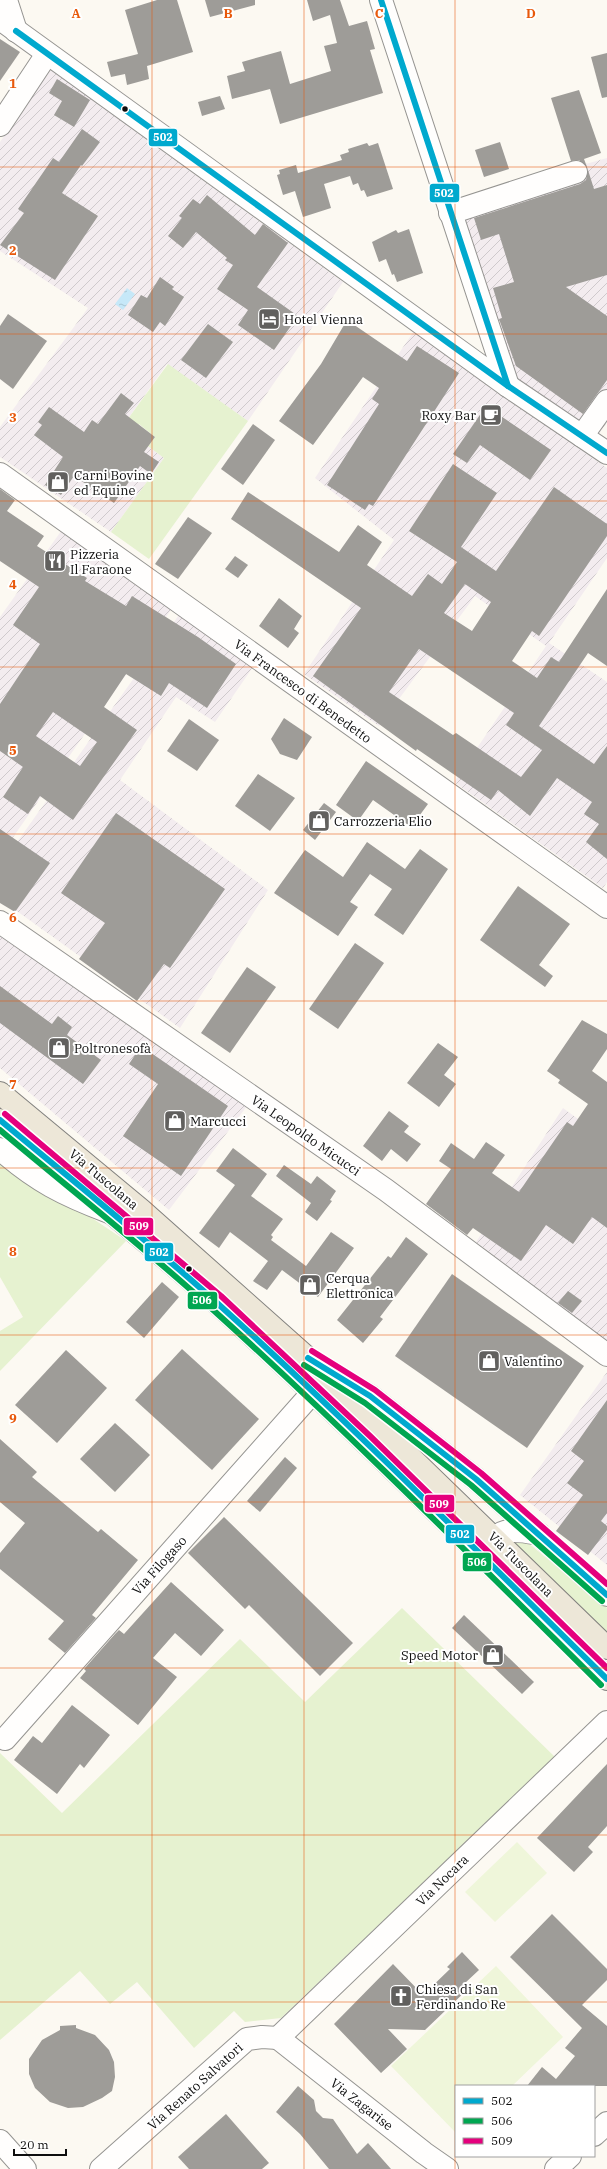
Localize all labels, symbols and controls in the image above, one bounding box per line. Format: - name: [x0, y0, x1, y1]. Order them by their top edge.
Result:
- text: A: [71, 5, 81, 22]
- text: B: [223, 5, 233, 22]
- text: C: [375, 5, 384, 22]
- text: D: [526, 5, 536, 22]
- text: 1: [9, 75, 17, 92]
- unlabelled marker: [120, 104, 130, 114]
- line badge: 502: [148, 128, 178, 147]
- text: 502: [153, 130, 173, 144]
- line badge: 502: [429, 183, 460, 203]
- text: 502: [434, 186, 454, 200]
- text: 2: [9, 242, 17, 259]
- hotel icon: Hotel Vienna: [256, 306, 282, 332]
- place label: Hotel Vienna: [284, 311, 363, 328]
- cafe icon: Roxy Bar: [478, 402, 504, 428]
- place label: Roxy Bar: [422, 407, 476, 424]
- text: 3: [9, 409, 17, 426]
- place label: Carni Bovine ed Equine: [74, 467, 153, 499]
- shop icon: Carni Bovine ed Equine: [45, 469, 71, 495]
- place label: Pizzeria Il Faraone: [70, 546, 132, 578]
- restaurant icon: Pizzeria Il Faraone: [42, 548, 68, 574]
- text: 4: [9, 576, 17, 593]
- street label: Via Francesco di Benedetto: [231, 636, 375, 747]
- text: 5: [9, 742, 17, 759]
- shop icon: Carrozzeria Elio: [306, 808, 332, 834]
- place label: Carrozzeria Elio: [334, 813, 432, 830]
- text: 6: [9, 909, 17, 926]
- shop icon: Poltronesofà: [46, 1035, 72, 1061]
- place label: Poltronesofà: [74, 1040, 151, 1057]
- text: 7: [9, 1076, 17, 1093]
- street label: Via Leopoldo Micucci: [248, 1091, 364, 1180]
- shop icon: Marcucci: [162, 1108, 188, 1134]
- place label: Marcucci: [190, 1113, 246, 1130]
- street label: Via Tuscolana: [65, 1145, 142, 1213]
- line badge: 509: [123, 1217, 154, 1236]
- text: 509: [129, 1219, 149, 1233]
- line badge: 502: [144, 1242, 174, 1262]
- text: 8: [9, 1243, 17, 1260]
- text: 502: [149, 1245, 169, 1259]
- unlabelled marker: [184, 1264, 194, 1274]
- place label: Cerqua Elettronica: [326, 1270, 394, 1302]
- shop icon: Cerqua Elettronica: [297, 1272, 323, 1298]
- line badge: 506: [187, 1291, 218, 1310]
- text: 506: [192, 1293, 212, 1307]
- shop icon: Valentino: [476, 1348, 502, 1374]
- place label: Valentino: [504, 1353, 562, 1370]
- text: 9: [9, 1410, 17, 1427]
- line badge: 509: [424, 1494, 455, 1513]
- text: 509: [429, 1497, 449, 1511]
- line badge: 502: [445, 1524, 475, 1544]
- text: 502: [450, 1527, 470, 1541]
- street label: Via Tuscolana: [484, 1528, 557, 1601]
- street label: Via Filogaso: [128, 1532, 190, 1598]
- line badge: 506: [462, 1552, 492, 1572]
- text: 506: [467, 1555, 487, 1569]
- shop icon: Speed Motor: [480, 1642, 506, 1668]
- place label: Speed Motor: [401, 1647, 478, 1664]
- street label: Via Nocara: [412, 1851, 472, 1910]
- place label: Chiesa di San Ferdinando Re: [416, 1981, 506, 2013]
- church icon: Chiesa di San Ferdinando Re: [388, 1983, 414, 2009]
- street label: Via Renato Salvatori: [144, 2039, 247, 2134]
- street label: Via Zagarise: [327, 2075, 397, 2134]
- legend: [455, 2085, 595, 2157]
- text: 502: [491, 2093, 513, 2108]
- text: 506: [491, 2113, 513, 2128]
- scale bar: [14, 2131, 66, 2157]
- text: 509: [491, 2133, 513, 2148]
- text: 20 m: [20, 2137, 49, 2152]

